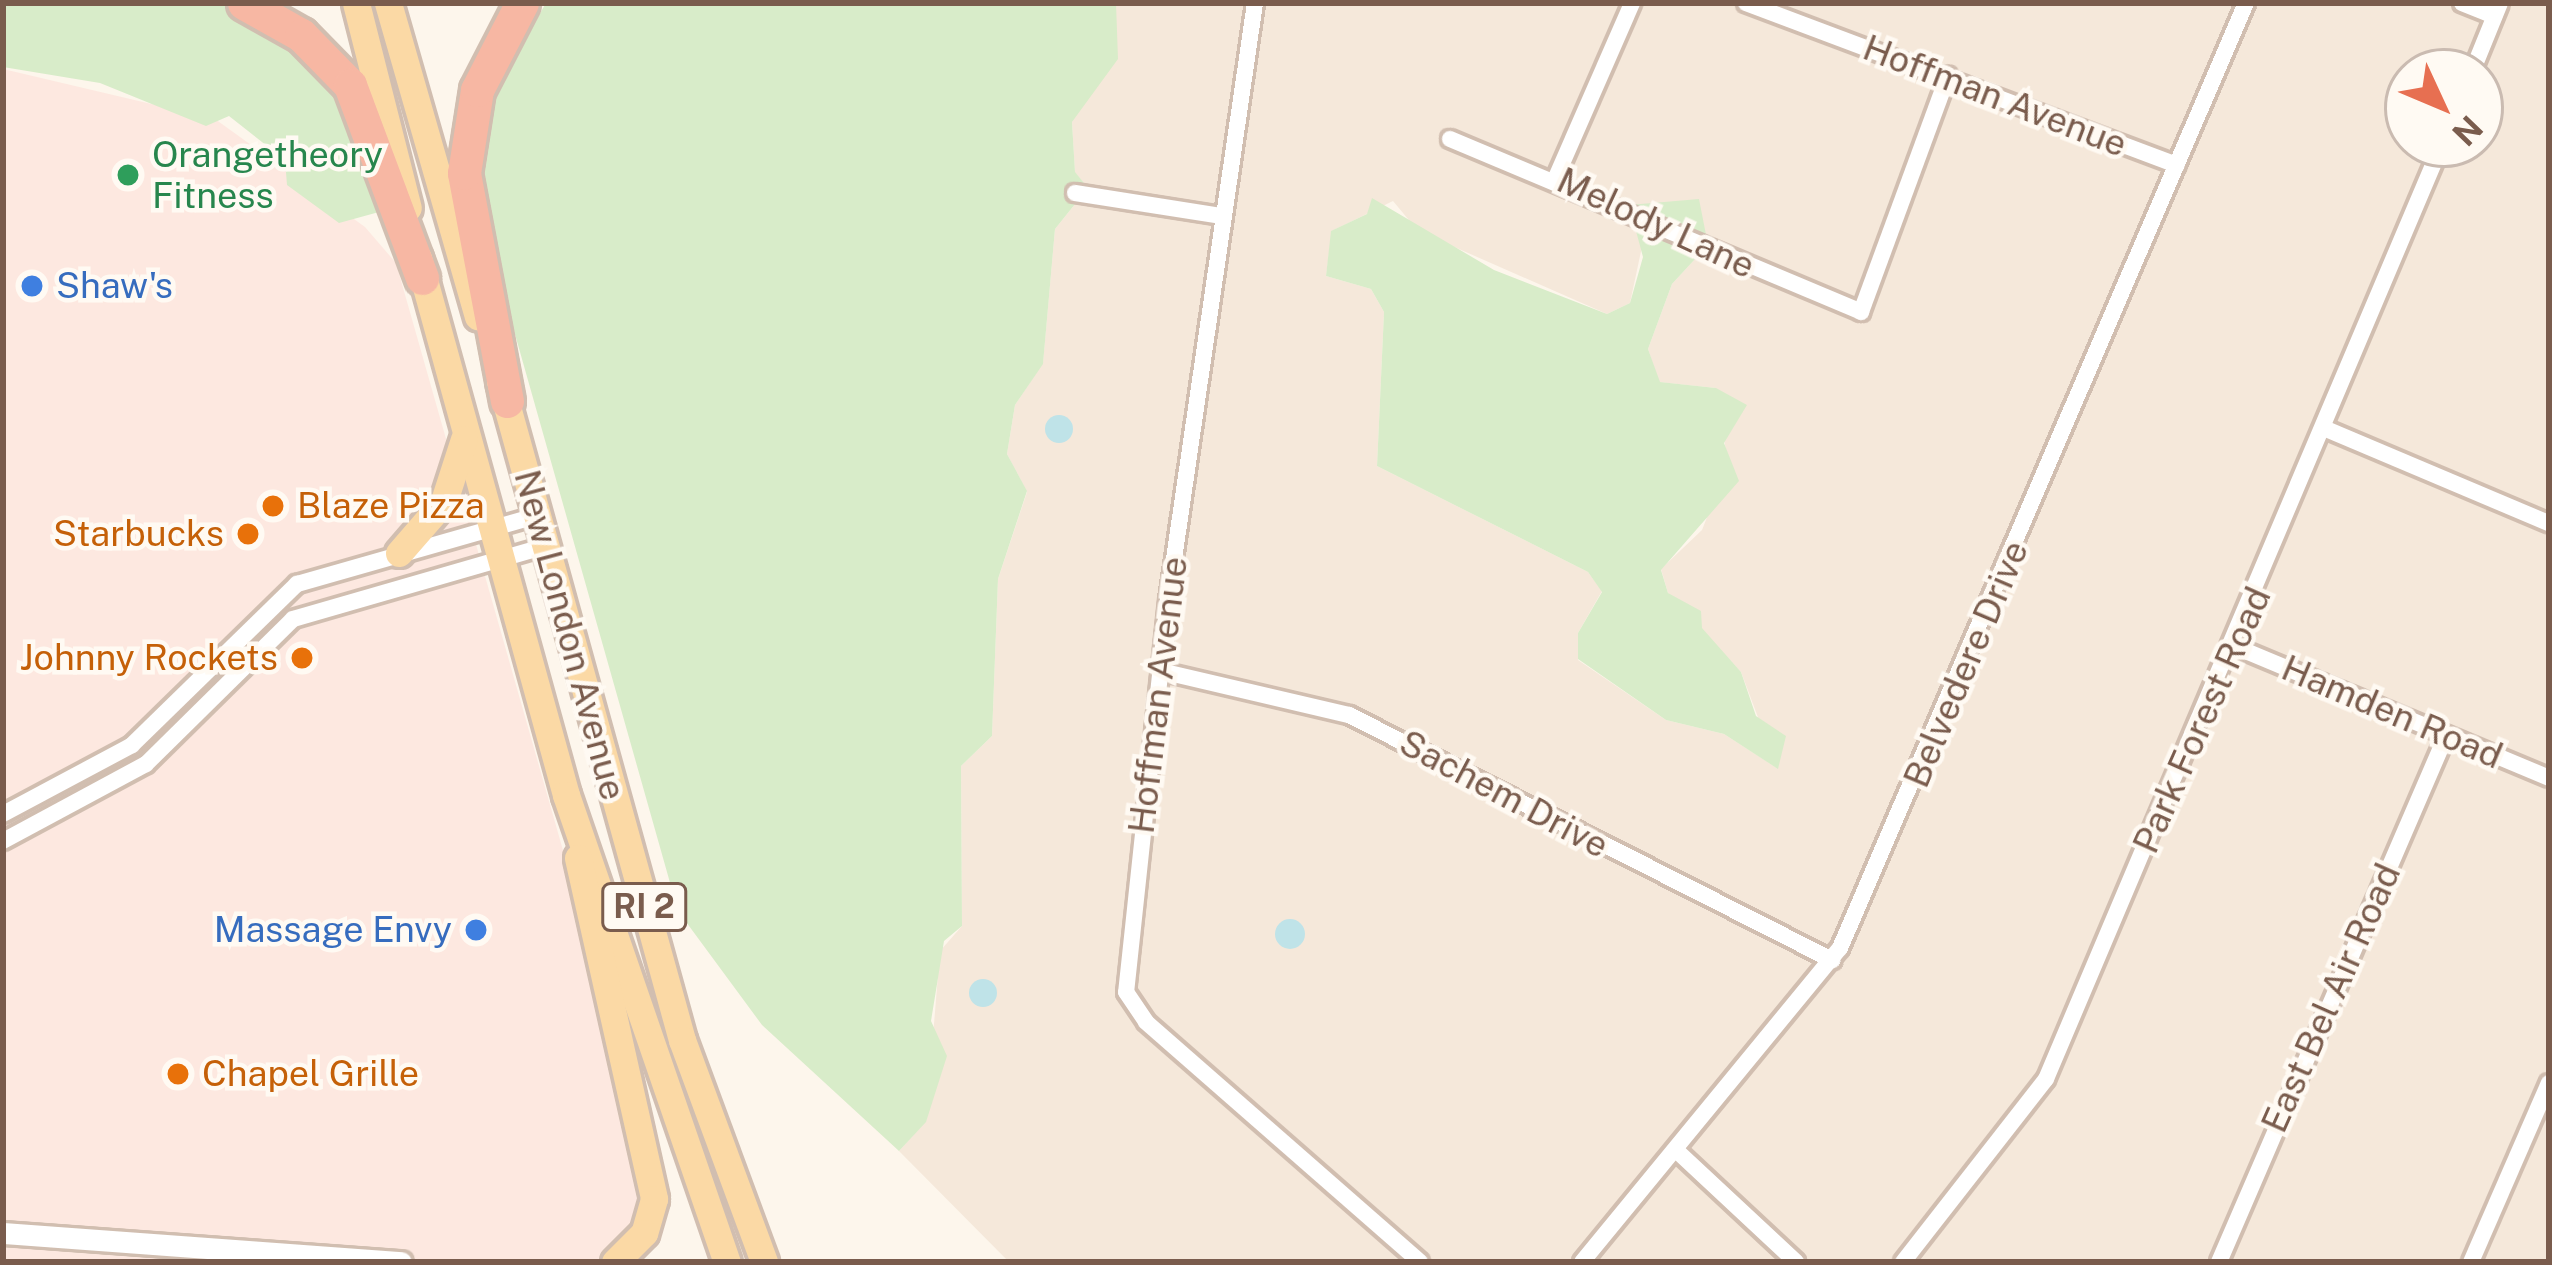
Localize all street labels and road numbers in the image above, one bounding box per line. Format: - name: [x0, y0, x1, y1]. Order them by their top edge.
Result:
- street label: Hoffman Avenue: [1857, 26, 2133, 166]
- street label: Melody Lane: [1550, 158, 1762, 288]
- street label: New London Avenue: [505, 465, 635, 805]
- street label: Belvedere Drive: [1895, 534, 2037, 794]
- street label: Hoffman Avenue: [1120, 554, 1196, 836]
- street label: Park Forest Road: [2124, 580, 2280, 860]
- street label: Hamden Road: [2275, 646, 2509, 778]
- street label: Sachem Drive: [1392, 721, 1616, 867]
- street label: East Bel Air Road: [2252, 857, 2410, 1139]
- road number: RI 2: [599, 880, 689, 934]

